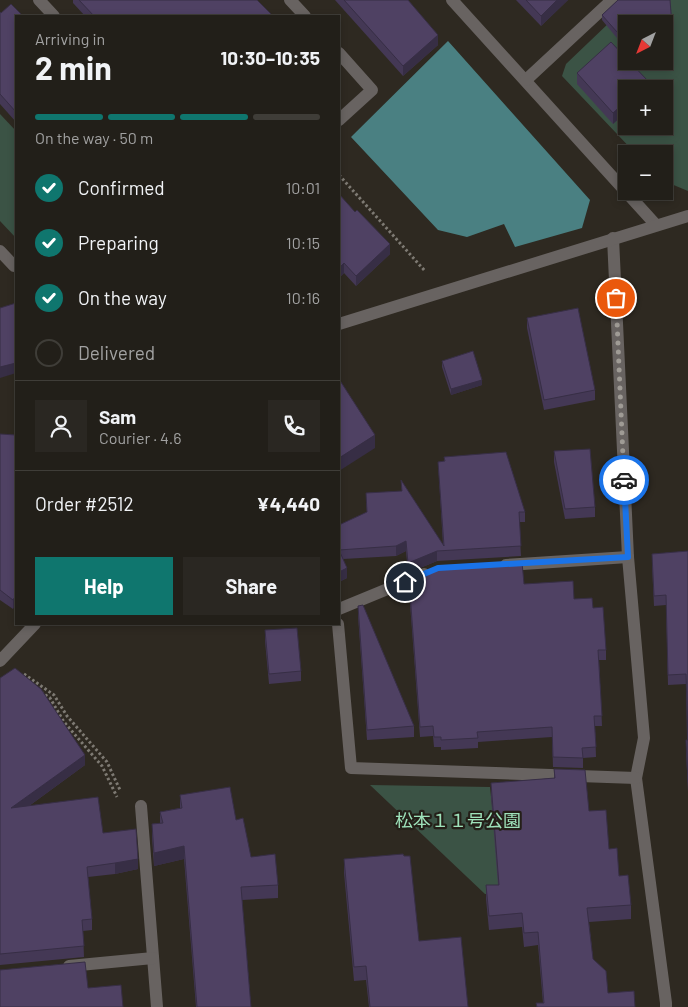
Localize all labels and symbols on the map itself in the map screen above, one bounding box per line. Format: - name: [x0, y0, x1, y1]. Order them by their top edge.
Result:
- north arrow: [618, 15, 672, 70]
- pin: [595, 277, 637, 319]
- courier: [599, 455, 649, 505]
- pin: [384, 561, 426, 603]
- park label: 松本１１号公園: [395, 809, 521, 831]

